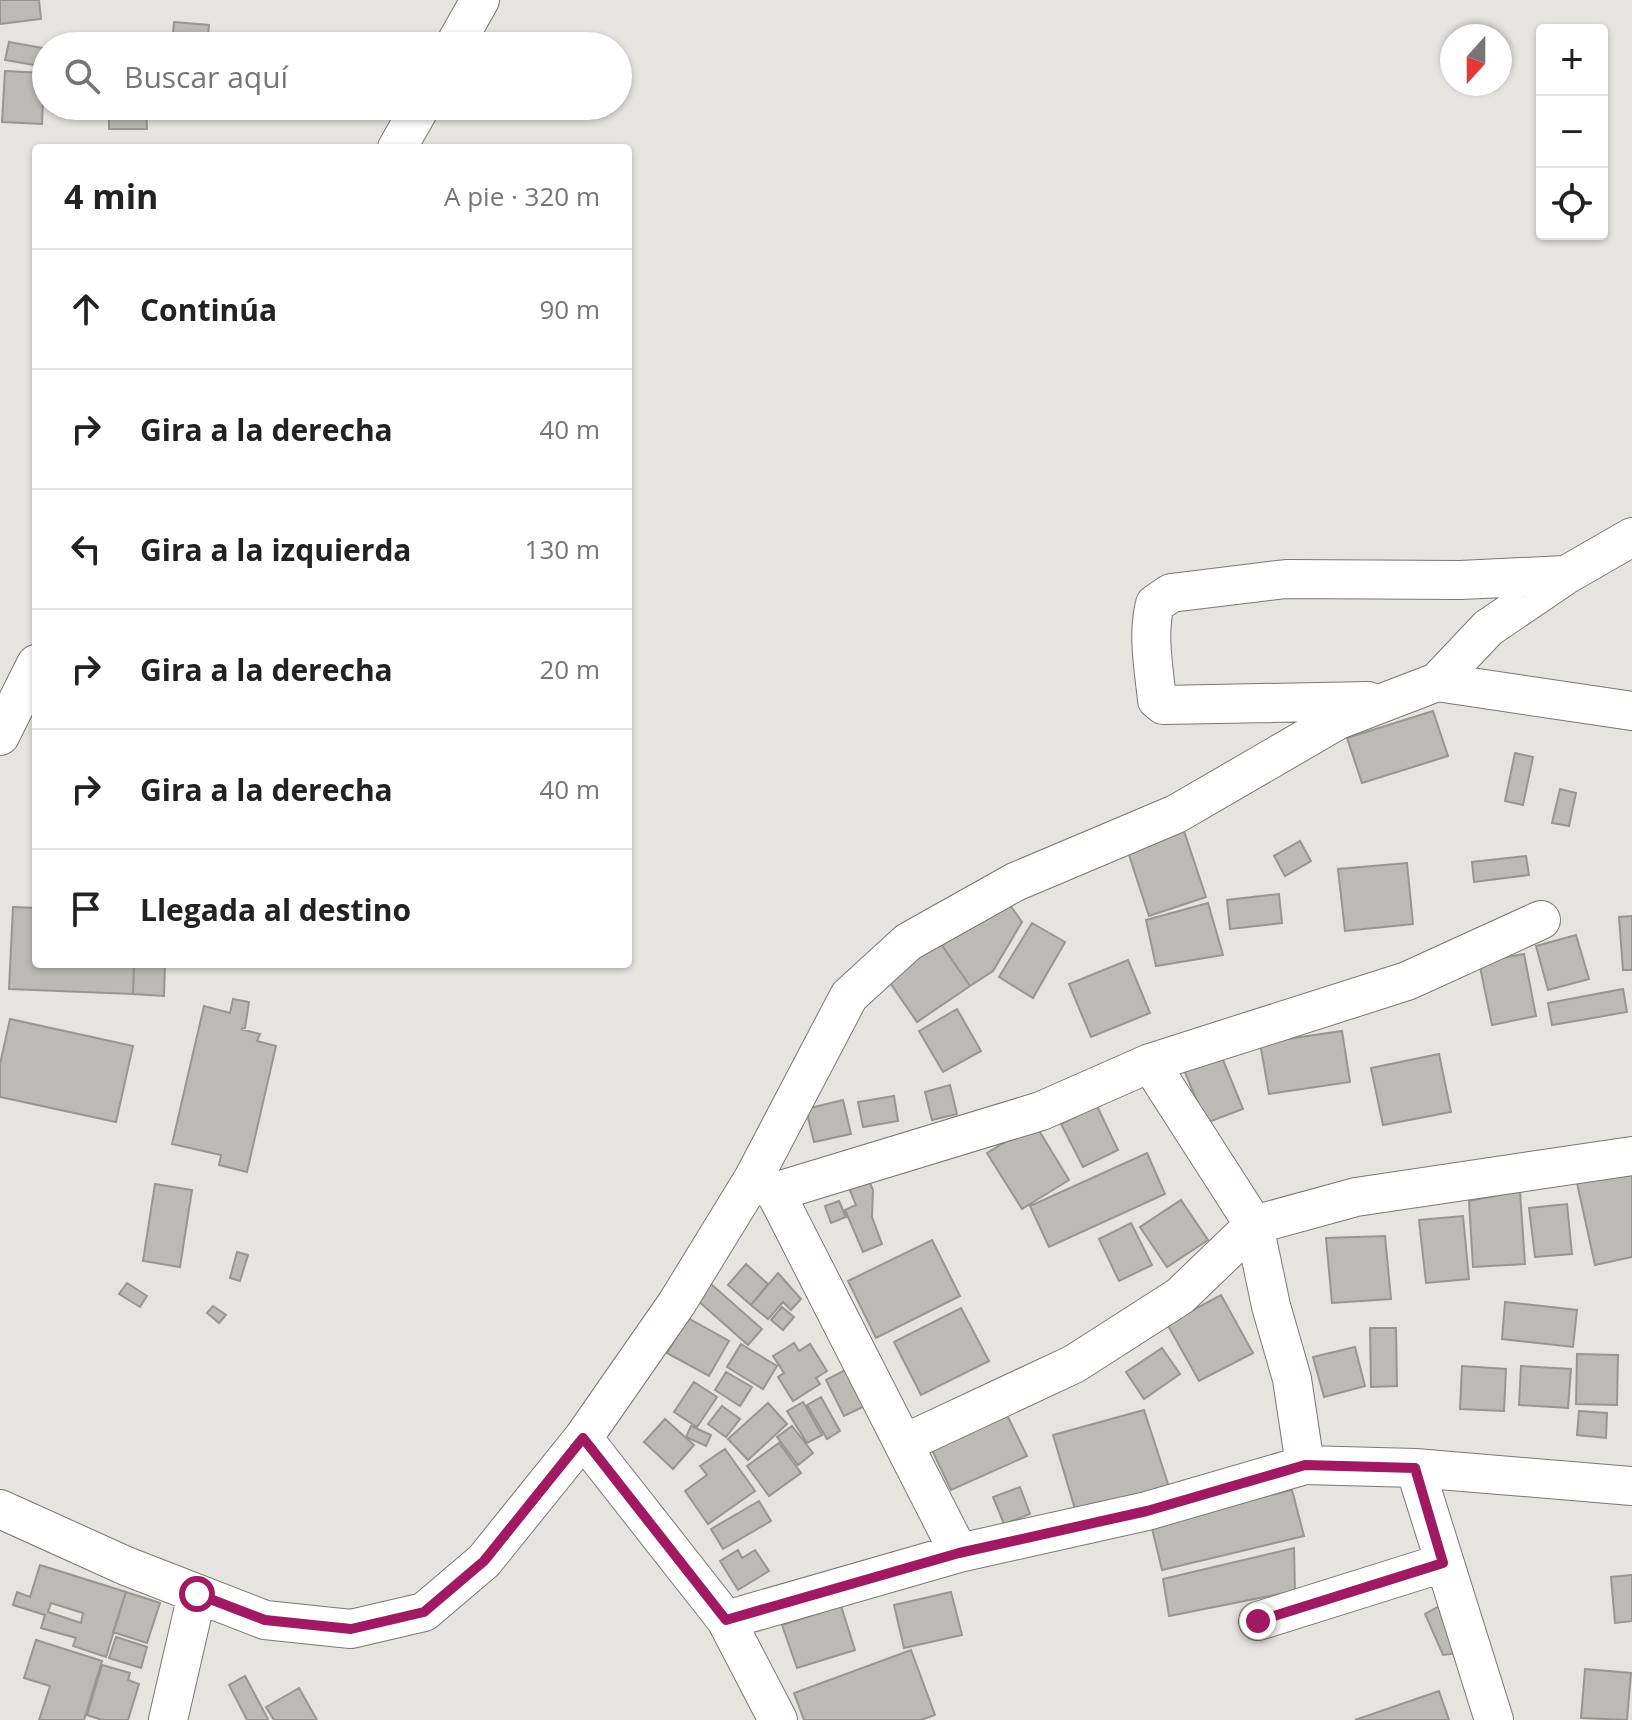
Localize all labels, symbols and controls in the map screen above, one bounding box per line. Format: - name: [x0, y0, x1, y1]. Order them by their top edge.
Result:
- north arrow: [1440, 24, 1512, 96]
- map controls: [1536, 24, 1608, 240]
- button: +: [1536, 24, 1608, 96]
- search box: [32, 32, 632, 120]
- icon: search: [60, 54, 104, 98]
- text: Buscar aquí: [124, 56, 288, 97]
- button: −: [1536, 96, 1608, 168]
- button: locate: [1536, 168, 1608, 240]
- text: 4 min: [64, 173, 158, 219]
- text: A pie · 320 m: [444, 178, 600, 214]
- icon: ahead: [64, 287, 108, 331]
- text: Continúa: [140, 289, 277, 330]
- text: 90 m: [539, 291, 600, 327]
- icon: right: [64, 407, 108, 451]
- text: Gira a la derecha: [140, 409, 393, 450]
- text: 40 m: [539, 411, 600, 447]
- icon: left: [64, 527, 108, 571]
- text: Gira a la izquierda: [140, 529, 412, 570]
- text: 130 m: [525, 531, 600, 567]
- icon: right: [64, 647, 108, 691]
- text: Gira a la derecha: [140, 649, 393, 690]
- text: 20 m: [539, 651, 600, 687]
- icon: right: [64, 767, 108, 811]
- text: Gira a la derecha: [140, 769, 393, 810]
- text: 40 m: [539, 771, 600, 807]
- icon: arrive: [64, 887, 108, 931]
- text: Llegada al destino: [140, 889, 411, 930]
- route start: [179, 1576, 215, 1612]
- route end: [1240, 1603, 1276, 1639]

